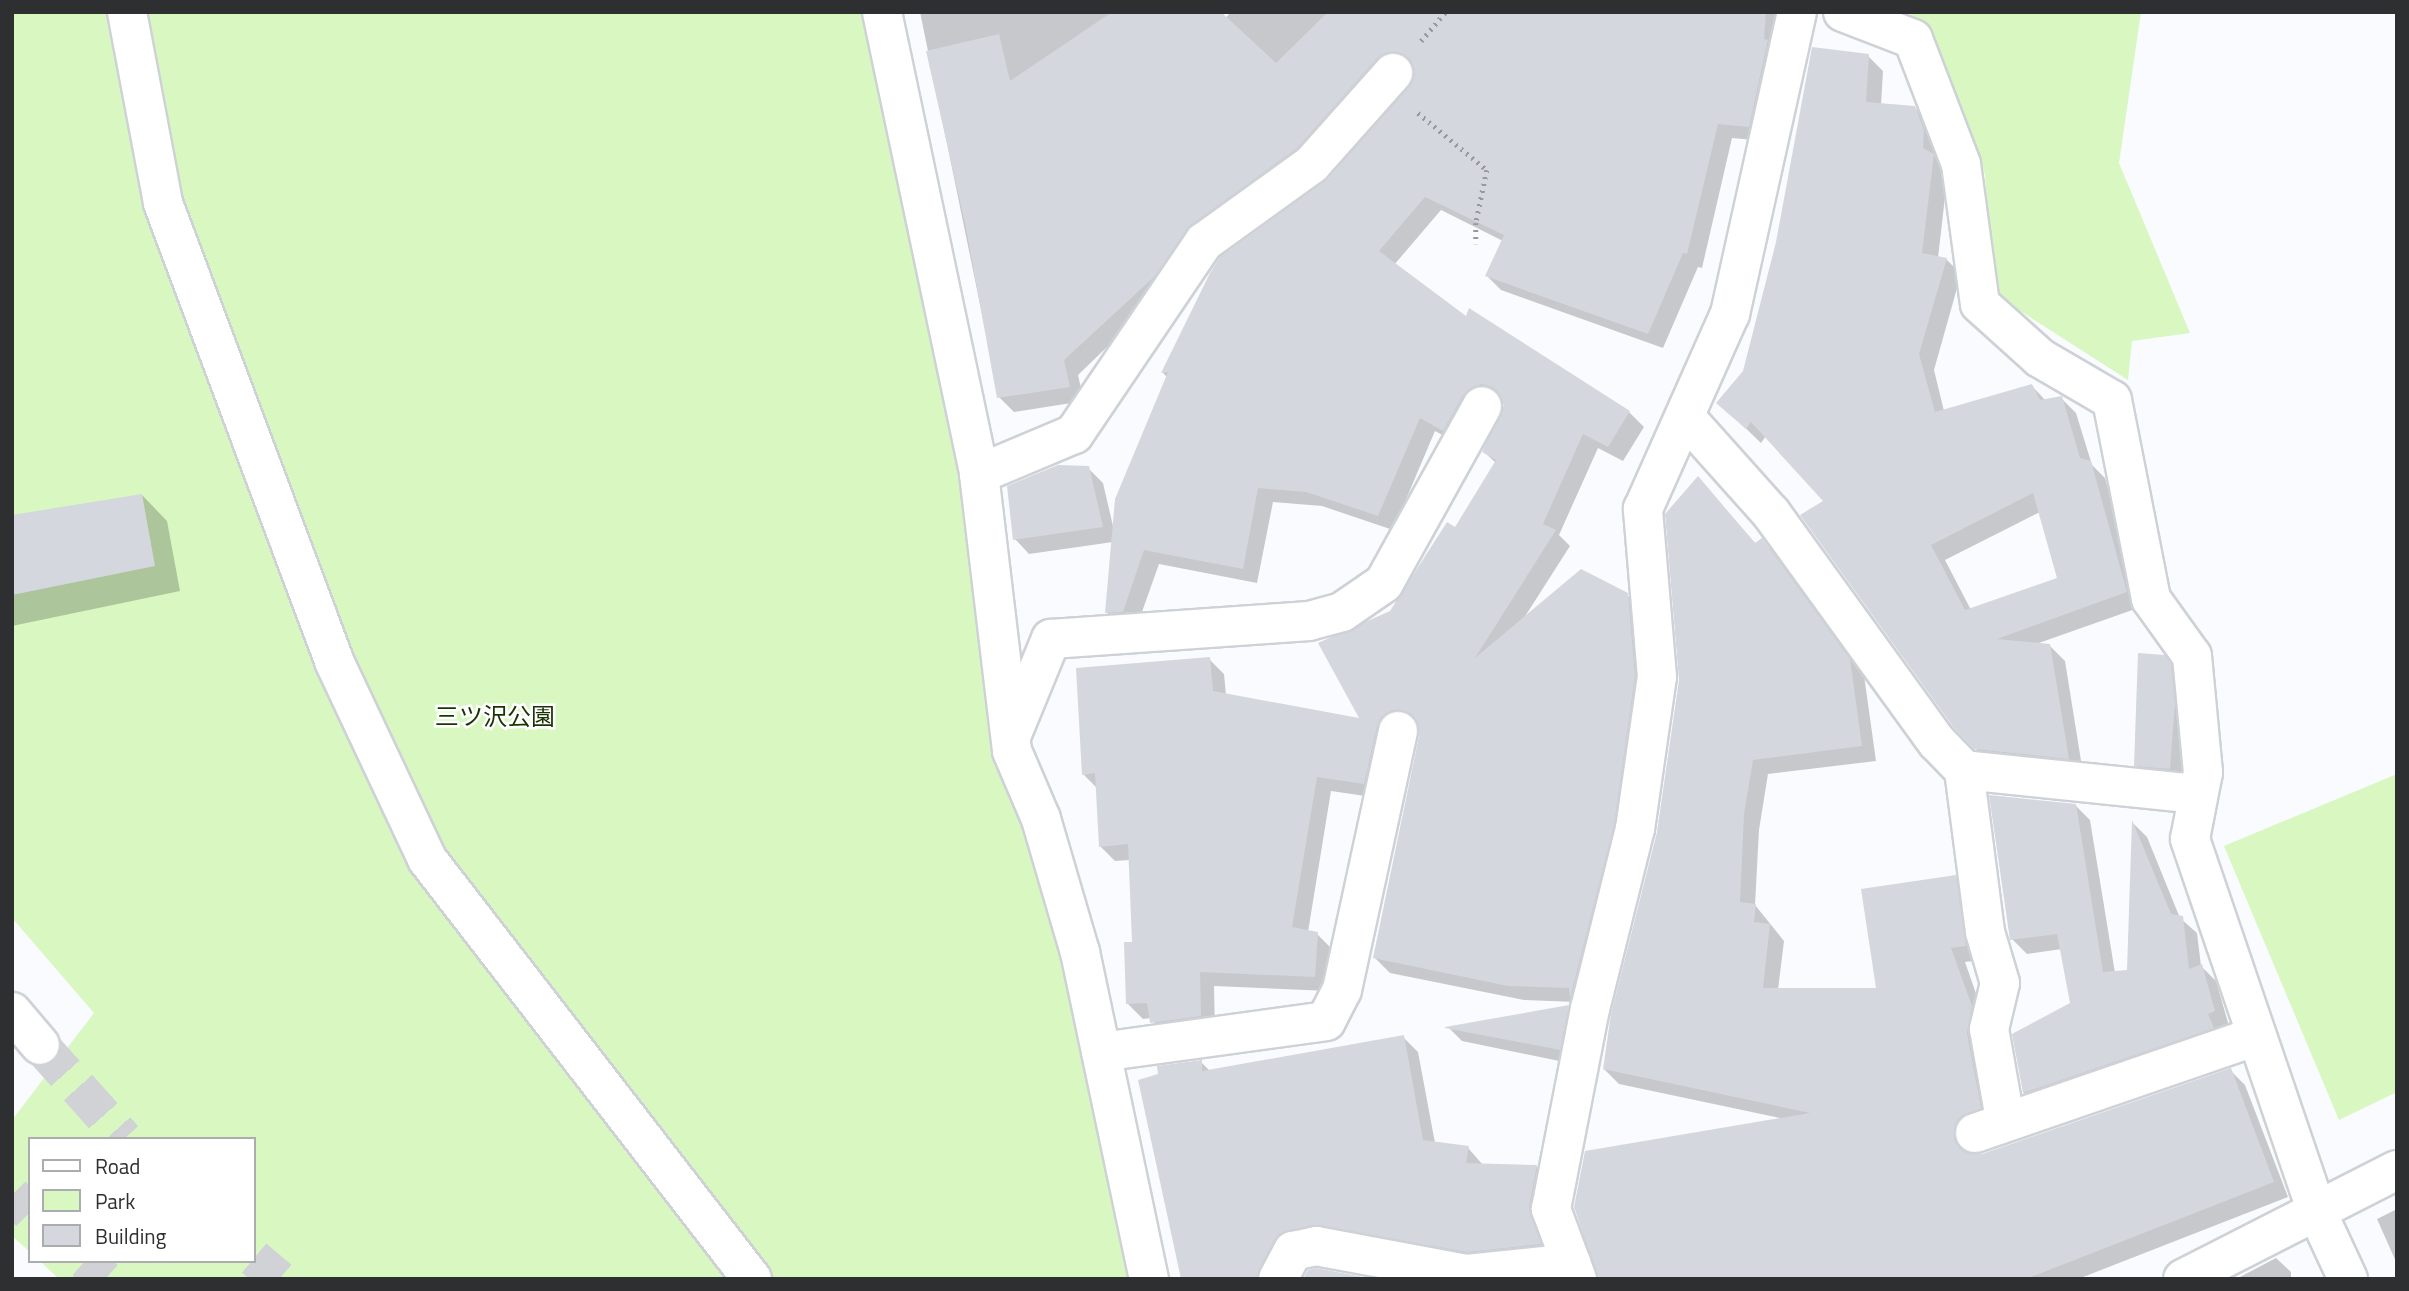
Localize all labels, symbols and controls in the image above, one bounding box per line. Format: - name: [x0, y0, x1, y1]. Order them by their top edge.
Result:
- park label: 三ツ沢公園: [435, 703, 555, 731]
- legend: [28, 1137, 256, 1263]
- text: Road: [95, 1150, 140, 1182]
- text: Park: [95, 1185, 135, 1217]
- text: Building: [95, 1220, 166, 1252]

